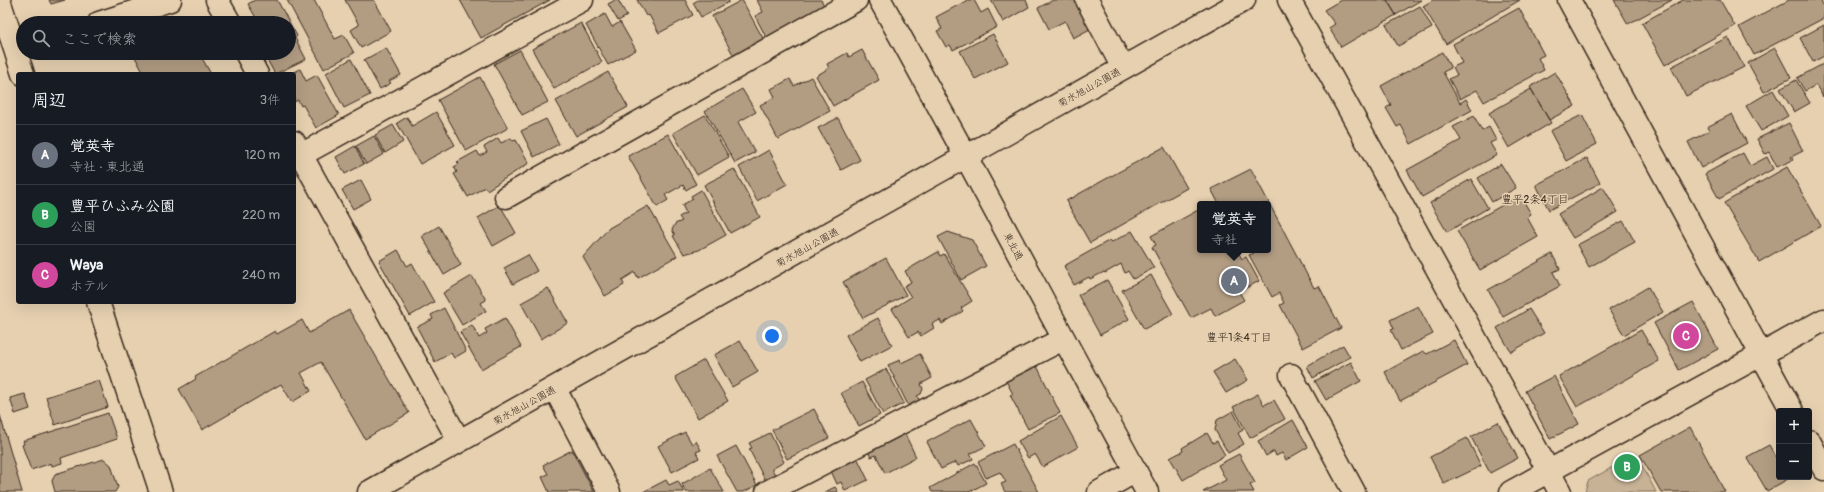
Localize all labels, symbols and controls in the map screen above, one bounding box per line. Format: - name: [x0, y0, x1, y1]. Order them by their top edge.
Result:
- search box: [16, 16, 296, 60]
- icon: search: [30, 27, 52, 49]
- text: ここで検索: [62, 30, 137, 49]
- street label: 菊水旭山公園通: [1056, 66, 1123, 110]
- text: 周辺: [32, 90, 66, 111]
- text: 3件: [260, 92, 280, 108]
- text: 覚英寺: [70, 137, 115, 156]
- text: A: [41, 147, 49, 163]
- text: 120 m: [244, 147, 280, 163]
- text: 寺社 · 東北通: [70, 159, 145, 175]
- district label: 豊平2条4丁目: [1501, 193, 1569, 206]
- text: 豊平ひふみ公園: [70, 197, 175, 216]
- popup: [1197, 201, 1271, 253]
- text: B: [41, 207, 49, 223]
- text: 220 m: [242, 207, 280, 223]
- text: 覚英寺: [1211, 210, 1257, 229]
- text: 公園: [70, 219, 96, 235]
- street label: 菊水旭山公園通: [774, 226, 841, 270]
- street label: 東北通: [1001, 230, 1025, 263]
- text: 寺社: [1211, 232, 1238, 248]
- text: Waya: [70, 256, 103, 275]
- pin: A: [1221, 266, 1247, 296]
- text: C: [41, 267, 49, 283]
- text: 240 m: [242, 267, 280, 283]
- text: ホテル: [70, 278, 108, 294]
- pin: C: [1673, 321, 1699, 351]
- your location: [762, 326, 782, 346]
- district label: 豊平1条4丁目: [1206, 331, 1272, 344]
- street label: 菊水旭山公園通: [491, 384, 558, 428]
- map controls: [1776, 408, 1812, 480]
- button: +: [1776, 408, 1812, 444]
- button: −: [1776, 444, 1812, 480]
- pin: B: [1614, 452, 1640, 482]

